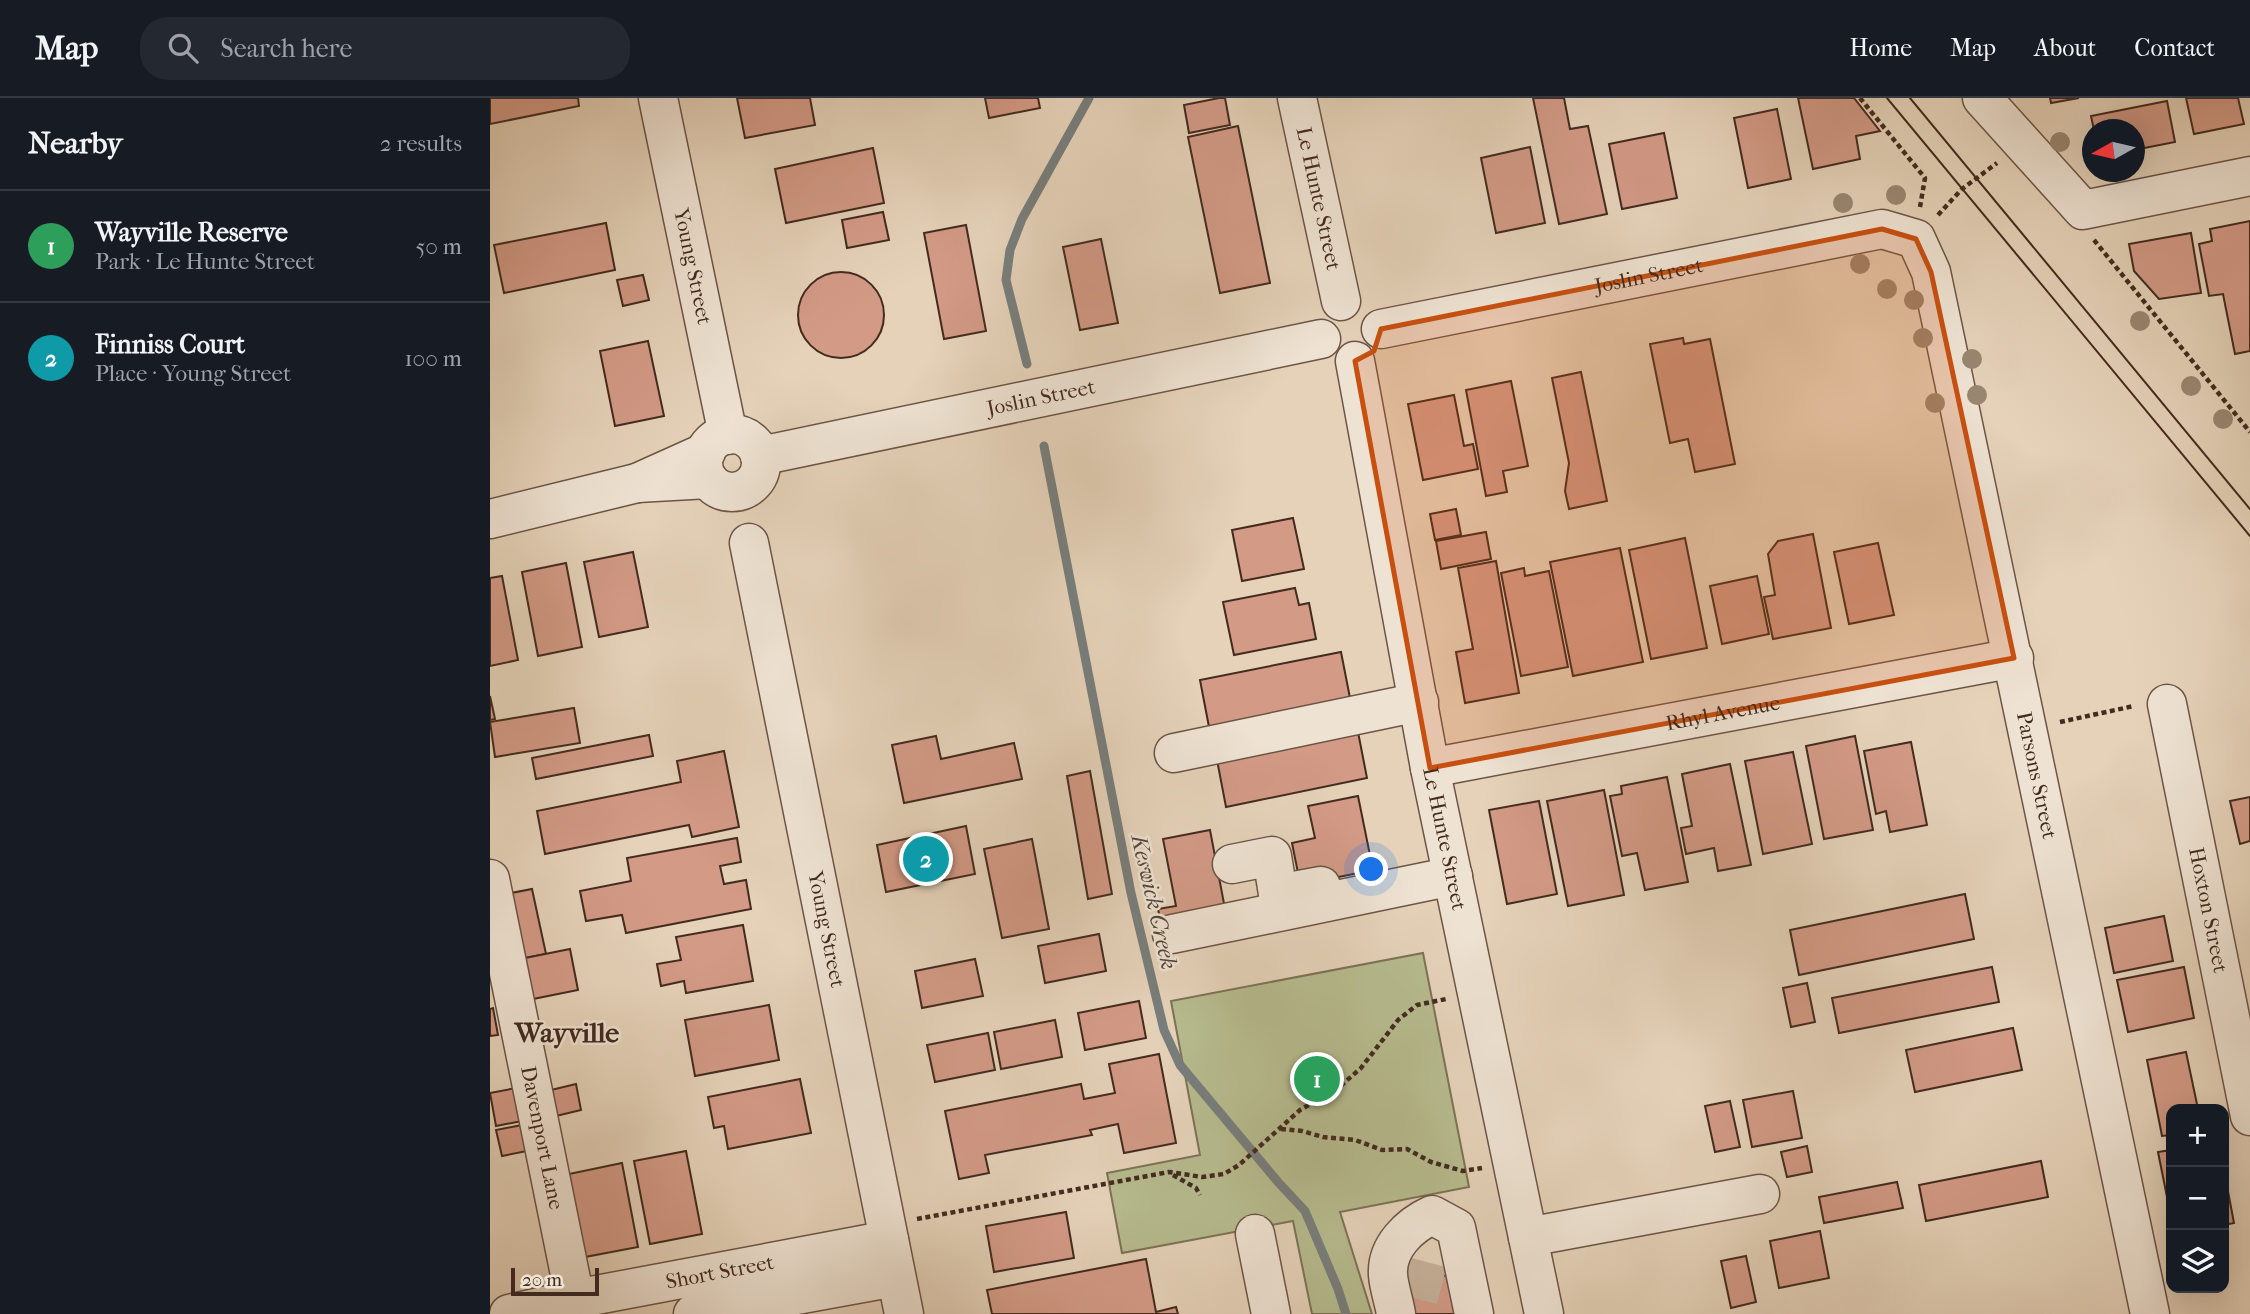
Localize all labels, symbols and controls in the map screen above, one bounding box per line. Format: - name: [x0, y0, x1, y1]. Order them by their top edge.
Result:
- search box: [140, 17, 630, 80]
- text: Map: [35, 29, 98, 68]
- icon: search: [164, 29, 202, 67]
- text: Search here: [220, 33, 352, 64]
- text: Home: [1850, 34, 1912, 62]
- text: Map: [1950, 34, 1996, 62]
- text: About: [2034, 34, 2096, 62]
- text: Contact: [2134, 34, 2215, 62]
- north arrow: [2082, 119, 2145, 182]
- street label: Le Hunte Street: [1292, 125, 1346, 273]
- text: Nearby: [28, 126, 123, 161]
- text: 2 results: [380, 130, 462, 157]
- street label: Young Street: [669, 205, 717, 327]
- text: Wayville Reserve: [95, 217, 288, 248]
- text: 1: [47, 233, 55, 260]
- text: 50 m: [415, 233, 462, 260]
- text: Park · Le Hunte Street: [95, 248, 315, 275]
- street label: Joslin Street: [1590, 253, 1706, 298]
- text: Finniss Court: [95, 329, 245, 360]
- text: 2: [45, 345, 57, 372]
- text: 100 m: [404, 345, 462, 372]
- text: Place · Young Street: [95, 360, 291, 387]
- street label: Joslin Street: [983, 374, 1098, 421]
- street label: Rhyl Avenue: [1664, 690, 1782, 735]
- street label: Parsons Street: [2012, 710, 2062, 842]
- street label: Le Hunte Street: [1418, 765, 1472, 913]
- water label: Keswick Creek: [1125, 830, 1183, 972]
- pin: 2: [903, 833, 949, 885]
- street label: Hoxton Street: [2184, 845, 2233, 975]
- your location: [1354, 852, 1388, 886]
- street label: Young Street: [803, 868, 850, 990]
- district label: Wayville: [514, 1016, 619, 1049]
- pin: 1: [1294, 1053, 1340, 1105]
- street label: Davenport Lane: [516, 1064, 569, 1212]
- map controls: [2166, 1104, 2229, 1293]
- button: +: [2166, 1104, 2229, 1167]
- button: −: [2166, 1167, 2229, 1230]
- button: layers: [2166, 1230, 2229, 1293]
- street label: Short Street: [664, 1250, 776, 1294]
- scale bar: [511, 1265, 598, 1297]
- text: 20 m: [522, 1269, 562, 1291]

